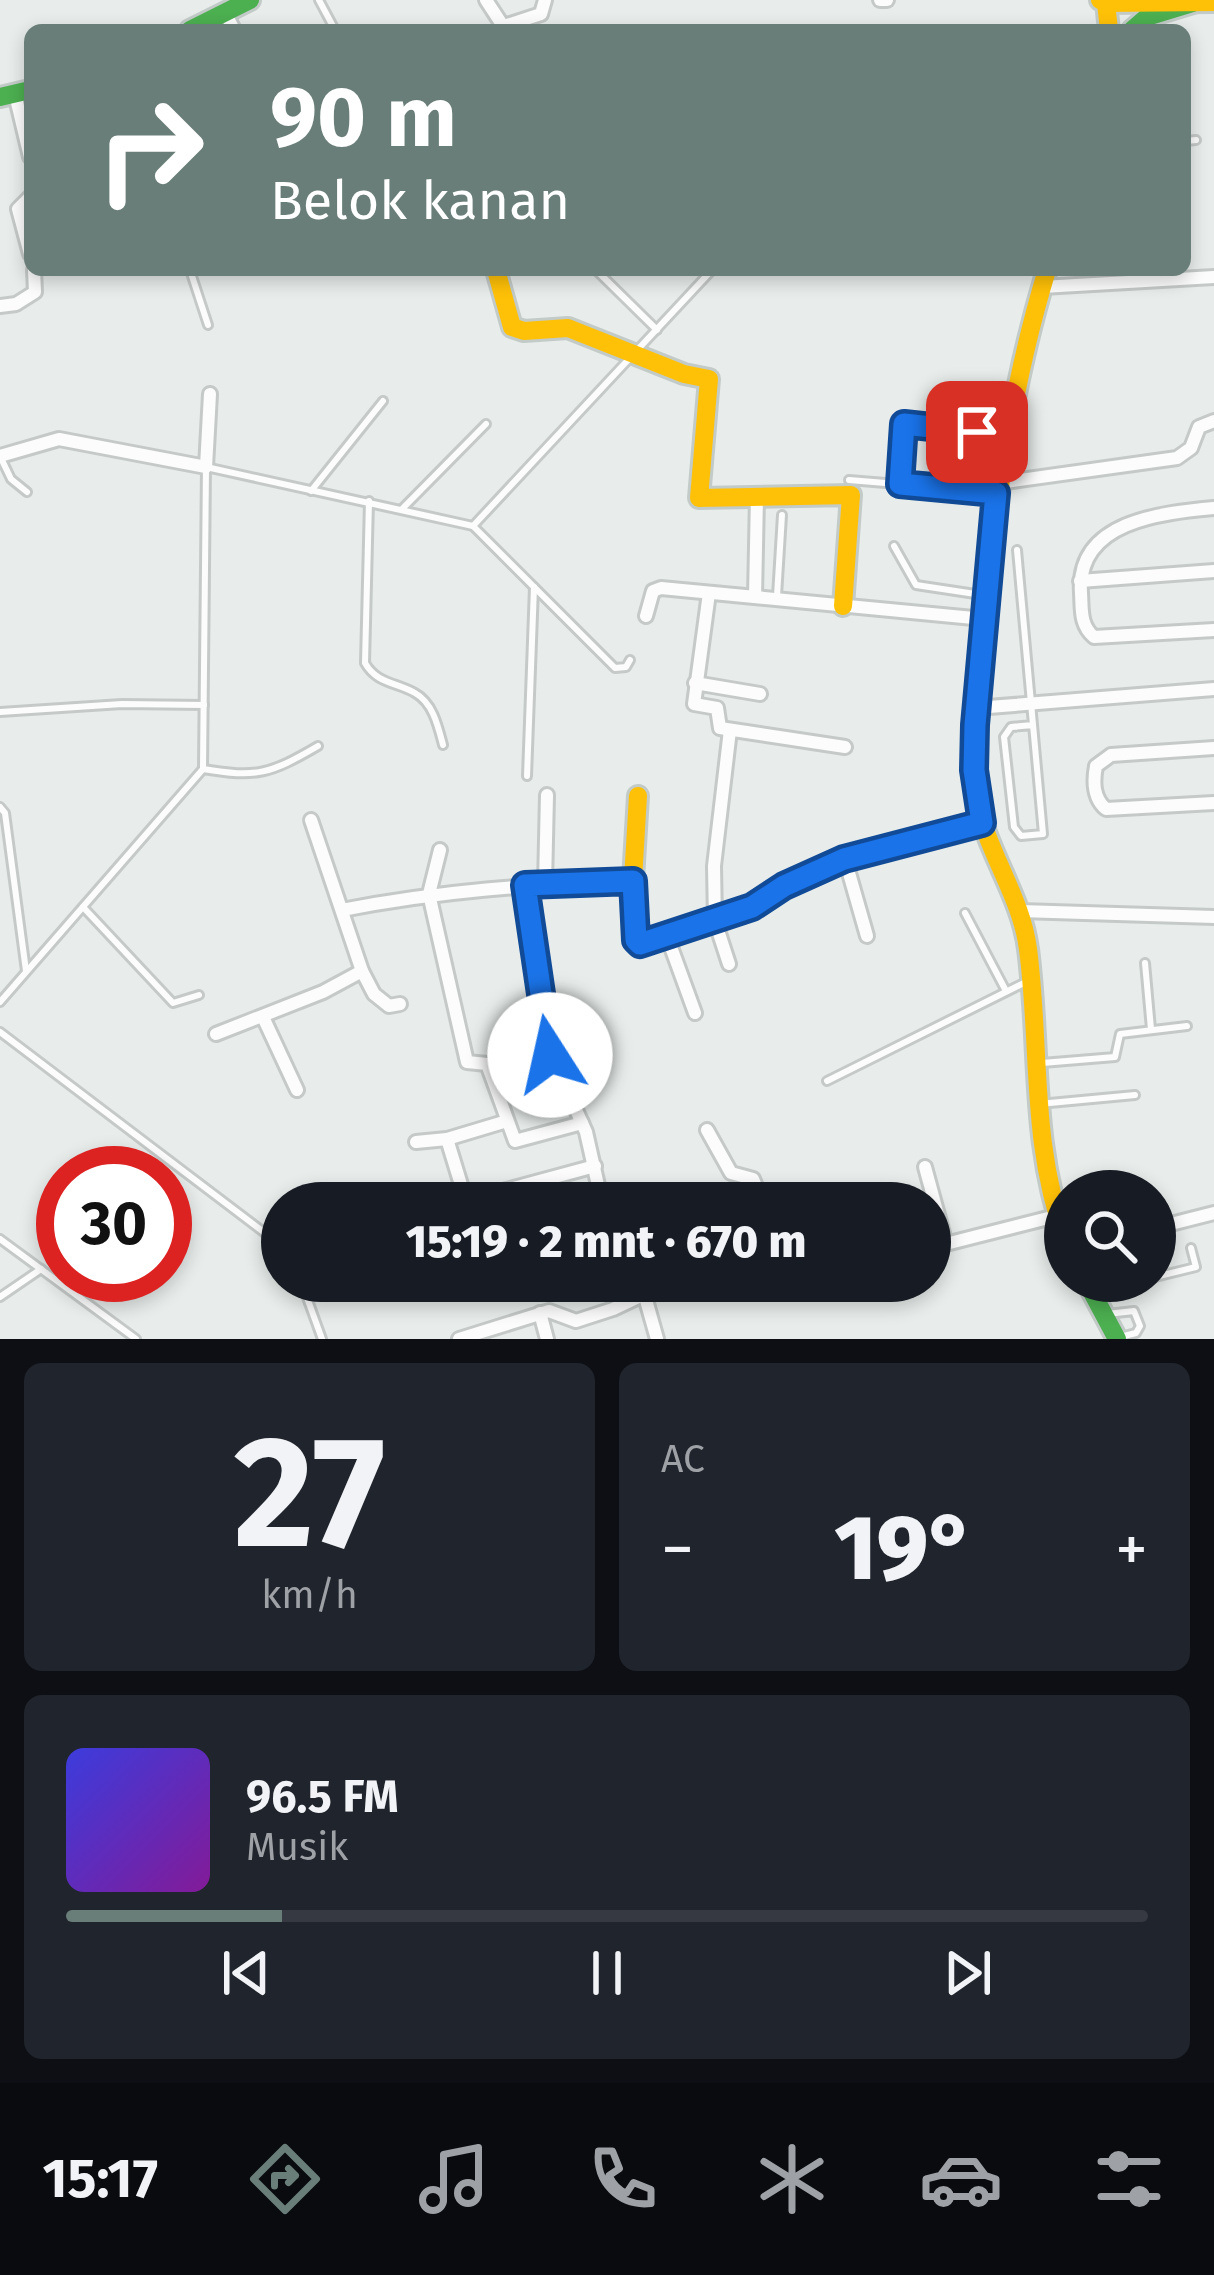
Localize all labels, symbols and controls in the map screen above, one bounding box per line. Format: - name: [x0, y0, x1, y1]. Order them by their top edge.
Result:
- text: 90 m: [270, 67, 457, 168]
- icon: right: [72, 72, 228, 228]
- text: Belok kanan: [270, 169, 570, 233]
- pin: [926, 381, 1028, 483]
- icon: arrive: [944, 399, 1010, 465]
- position arrow: [487, 992, 613, 1118]
- speed limit sign: 30: [36, 1146, 192, 1302]
- map controls: [1044, 1170, 1176, 1302]
- button: search: [1044, 1170, 1176, 1302]
- text: 15:19 · 2 mnt · 670 m: [406, 1215, 806, 1269]
- text: 27: [233, 1400, 386, 1587]
- text: AC: [661, 1436, 705, 1482]
- text: 19°: [834, 1495, 975, 1603]
- text: −: [661, 1510, 694, 1589]
- text: +: [1115, 1510, 1148, 1589]
- text: km/h: [261, 1572, 358, 1618]
- text: 96.5 FM: [246, 1770, 399, 1824]
- text: Musik: [246, 1824, 348, 1870]
- icon: previous: [213, 1940, 279, 2006]
- icon: pause: [574, 1940, 640, 2006]
- icon: next: [935, 1940, 1001, 2006]
- icon: directions: [243, 2137, 327, 2221]
- icon: music: [412, 2137, 496, 2221]
- icon: phone: [581, 2137, 665, 2221]
- icon: climate: [750, 2137, 834, 2221]
- icon: car: [919, 2137, 1003, 2221]
- icon: filters: [1087, 2137, 1171, 2221]
- text: 15:17: [42, 2147, 158, 2211]

